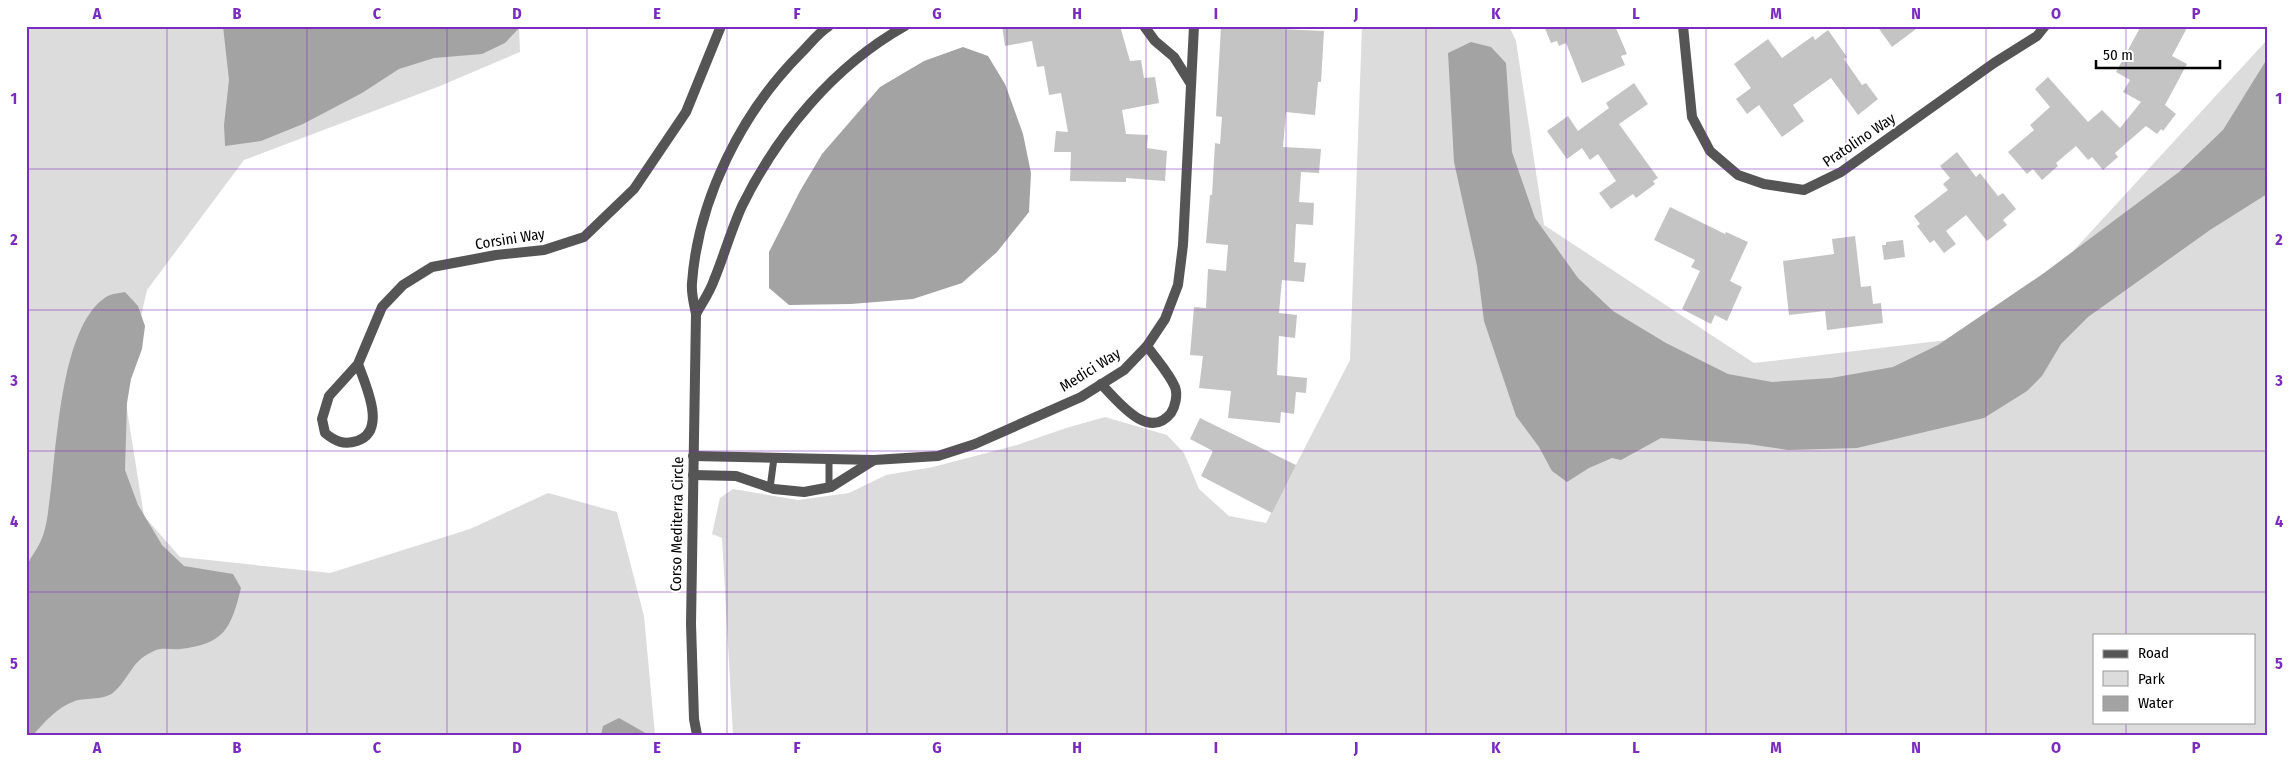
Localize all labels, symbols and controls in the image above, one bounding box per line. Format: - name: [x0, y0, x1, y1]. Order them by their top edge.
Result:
- text: A: [92, 4, 102, 23]
- text: B: [233, 4, 242, 23]
- text: C: [373, 4, 382, 23]
- text: D: [512, 4, 522, 23]
- text: E: [653, 4, 661, 23]
- text: F: [793, 4, 801, 23]
- text: G: [932, 4, 942, 23]
- text: H: [1072, 4, 1082, 23]
- text: I: [1214, 4, 1218, 23]
- text: J: [1353, 4, 1358, 23]
- text: K: [1491, 4, 1501, 23]
- text: L: [1632, 4, 1640, 23]
- text: M: [1770, 4, 1782, 23]
- text: N: [1911, 4, 1921, 23]
- text: O: [2051, 4, 2061, 23]
- text: P: [2192, 4, 2201, 23]
- scale bar: [2096, 38, 2219, 70]
- text: 50 m: [2103, 46, 2133, 64]
- text: 1: [11, 89, 17, 108]
- text: 1: [2276, 89, 2282, 108]
- street label: Pratolino Way: [1819, 109, 1899, 171]
- street label: Corsini Way: [474, 225, 546, 253]
- text: 2: [9, 230, 18, 249]
- text: 2: [2274, 230, 2283, 249]
- street label: Medici Way: [1056, 344, 1124, 396]
- text: 3: [9, 371, 18, 390]
- text: 3: [2274, 371, 2283, 390]
- street label: Corso Mediterra Circle: [667, 456, 687, 592]
- text: 4: [10, 512, 18, 531]
- text: 4: [2275, 512, 2283, 531]
- legend: [2093, 634, 2256, 724]
- text: Road: [2138, 644, 2169, 662]
- text: 5: [10, 654, 18, 673]
- text: 5: [2275, 654, 2283, 673]
- text: Park: [2138, 670, 2165, 688]
- text: Water: [2138, 694, 2174, 712]
- text: A: [92, 738, 102, 757]
- text: B: [233, 738, 242, 757]
- text: C: [373, 738, 382, 757]
- text: D: [512, 738, 522, 757]
- text: E: [653, 738, 661, 757]
- text: F: [793, 738, 801, 757]
- text: G: [932, 738, 942, 757]
- text: H: [1072, 738, 1082, 757]
- text: I: [1214, 738, 1218, 757]
- text: J: [1353, 738, 1358, 757]
- text: K: [1491, 738, 1501, 757]
- text: L: [1632, 738, 1640, 757]
- text: M: [1770, 738, 1782, 757]
- text: N: [1911, 738, 1921, 757]
- text: O: [2051, 738, 2061, 757]
- text: P: [2192, 738, 2201, 757]

